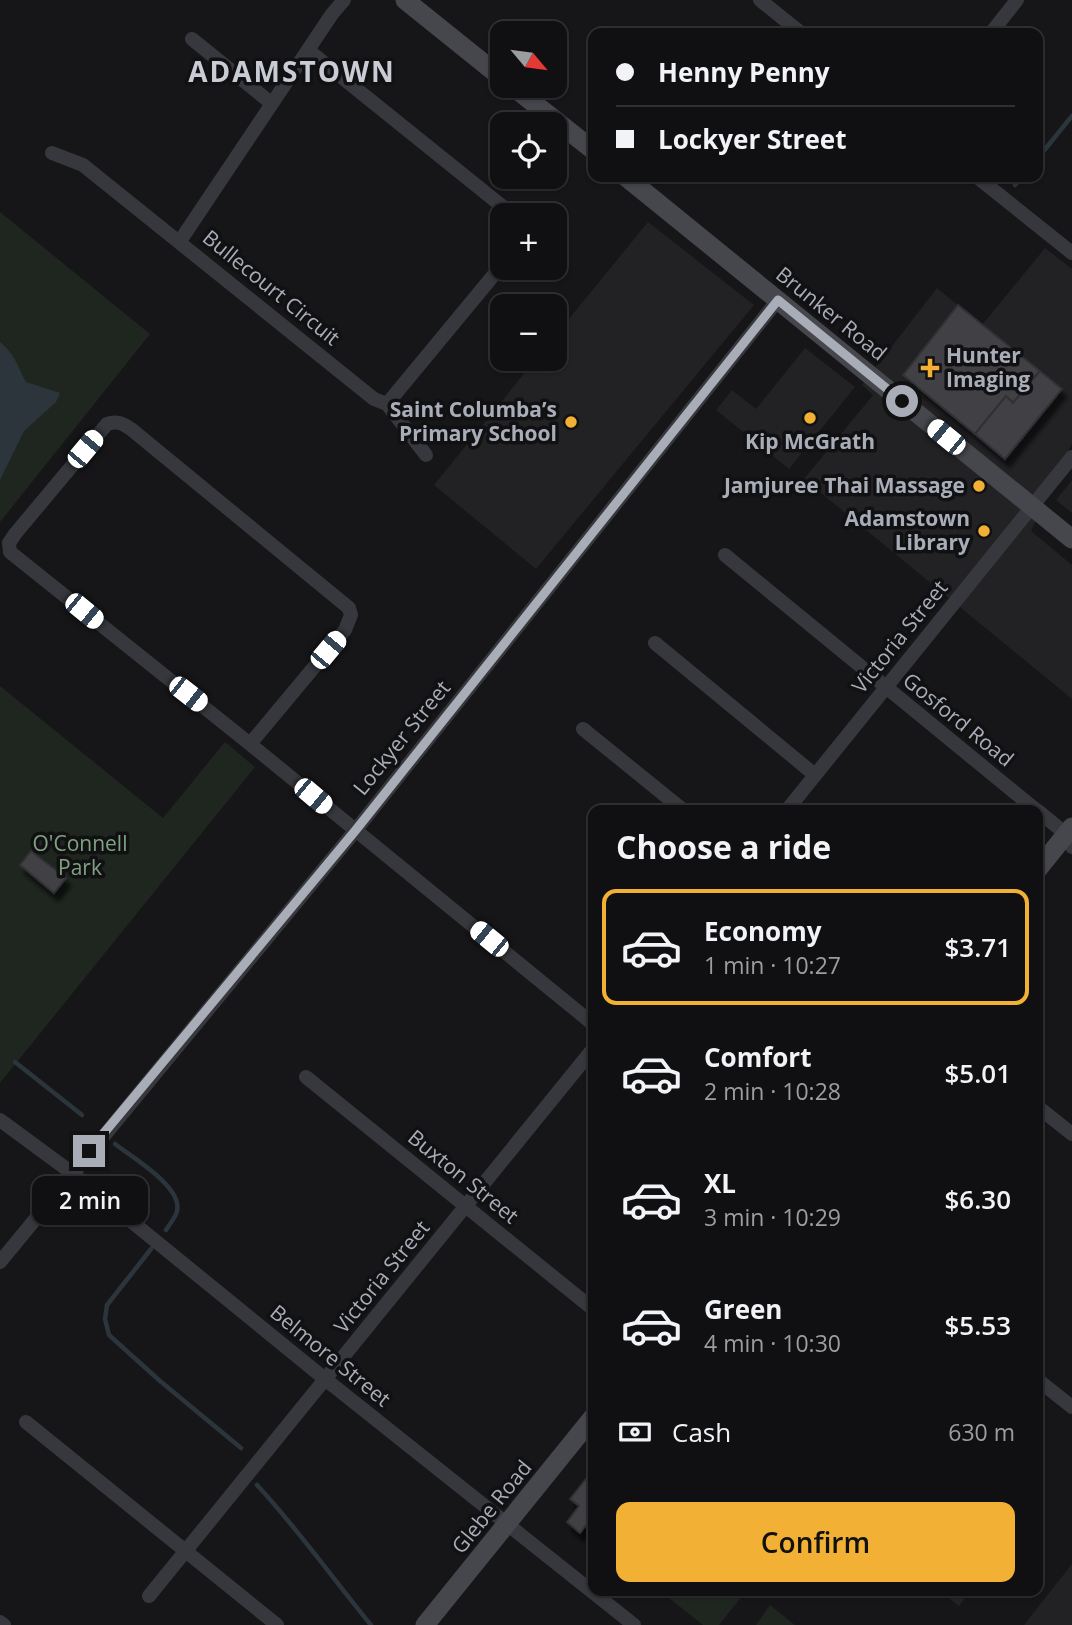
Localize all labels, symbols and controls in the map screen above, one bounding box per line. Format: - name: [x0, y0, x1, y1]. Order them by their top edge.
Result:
- north arrow: [490, 21, 567, 98]
- map controls: [490, 21, 567, 371]
- district label: ADAMSTOWN: [188, 52, 396, 90]
- text: Henny Penny: [658, 54, 830, 90]
- button: locate: [490, 112, 567, 189]
- text: Lockyer Street: [658, 121, 846, 157]
- button: +: [490, 203, 567, 280]
- street label: Bullecourt Circuit: [197, 223, 346, 351]
- street label: Brunker Road: [770, 260, 893, 367]
- button: −: [490, 294, 567, 371]
- place label: Hunter Imaging: [946, 341, 1030, 393]
- marker: Hunter Imaging: [920, 358, 940, 378]
- route start: [886, 385, 918, 417]
- place label: Saint Columba’s Primary School: [390, 395, 557, 447]
- marker: Kip McGrath: [802, 410, 818, 426]
- marker: Saint Columba’s Primary School: [563, 414, 579, 430]
- car: [924, 416, 969, 458]
- car: [64, 426, 107, 472]
- place label: Kip McGrath: [745, 427, 875, 455]
- place label: Jamjuree Thai Massage: [722, 471, 965, 499]
- marker: Jamjuree Thai Massage: [971, 478, 987, 494]
- place label: Adamstown Library: [845, 504, 970, 556]
- marker: Adamstown Library: [976, 523, 992, 539]
- street label: Victoria Street: [845, 574, 953, 699]
- car: [62, 590, 107, 632]
- car: [307, 627, 350, 673]
- street label: Gosford Road: [898, 666, 1020, 772]
- car: [165, 673, 212, 715]
- street label: Lockyer Street: [346, 674, 456, 800]
- car: [291, 774, 336, 818]
- text: Choose a ride: [616, 825, 831, 868]
- park label: O'Connell Park: [33, 829, 127, 881]
- text: Economy: [704, 913, 822, 949]
- icon: car: [620, 916, 683, 979]
- car: [467, 918, 512, 960]
- text: $3.71: [944, 929, 1011, 965]
- text: 1 min · 10:27: [704, 949, 841, 981]
- text: Comfort: [704, 1039, 811, 1075]
- icon: car: [620, 1042, 683, 1105]
- text: $5.01: [944, 1055, 1011, 1091]
- text: 2 min · 10:28: [704, 1075, 841, 1107]
- street label: Buxton Street: [403, 1123, 525, 1229]
- route end: [73, 1135, 105, 1167]
- text: XL: [704, 1165, 736, 1201]
- icon: car: [620, 1168, 683, 1231]
- callout: 2 min: [31, 1176, 147, 1224]
- text: $6.30: [944, 1181, 1011, 1217]
- text: 2 min: [59, 1184, 121, 1216]
- text: 3 min · 10:29: [704, 1201, 841, 1233]
- street label: Victoria Street: [327, 1214, 435, 1339]
- text: Green: [704, 1291, 782, 1327]
- icon: car: [620, 1294, 683, 1357]
- street label: Belmore Street: [265, 1298, 397, 1412]
- text: $5.53: [944, 1307, 1011, 1343]
- text: 4 min · 10:30: [704, 1327, 841, 1359]
- icon: cash: [616, 1413, 654, 1451]
- text: Cash: [672, 1414, 731, 1450]
- text: 630 m: [948, 1416, 1015, 1448]
- street label: Glebe Road: [445, 1454, 538, 1559]
- button: Confirm: [616, 1502, 1015, 1582]

